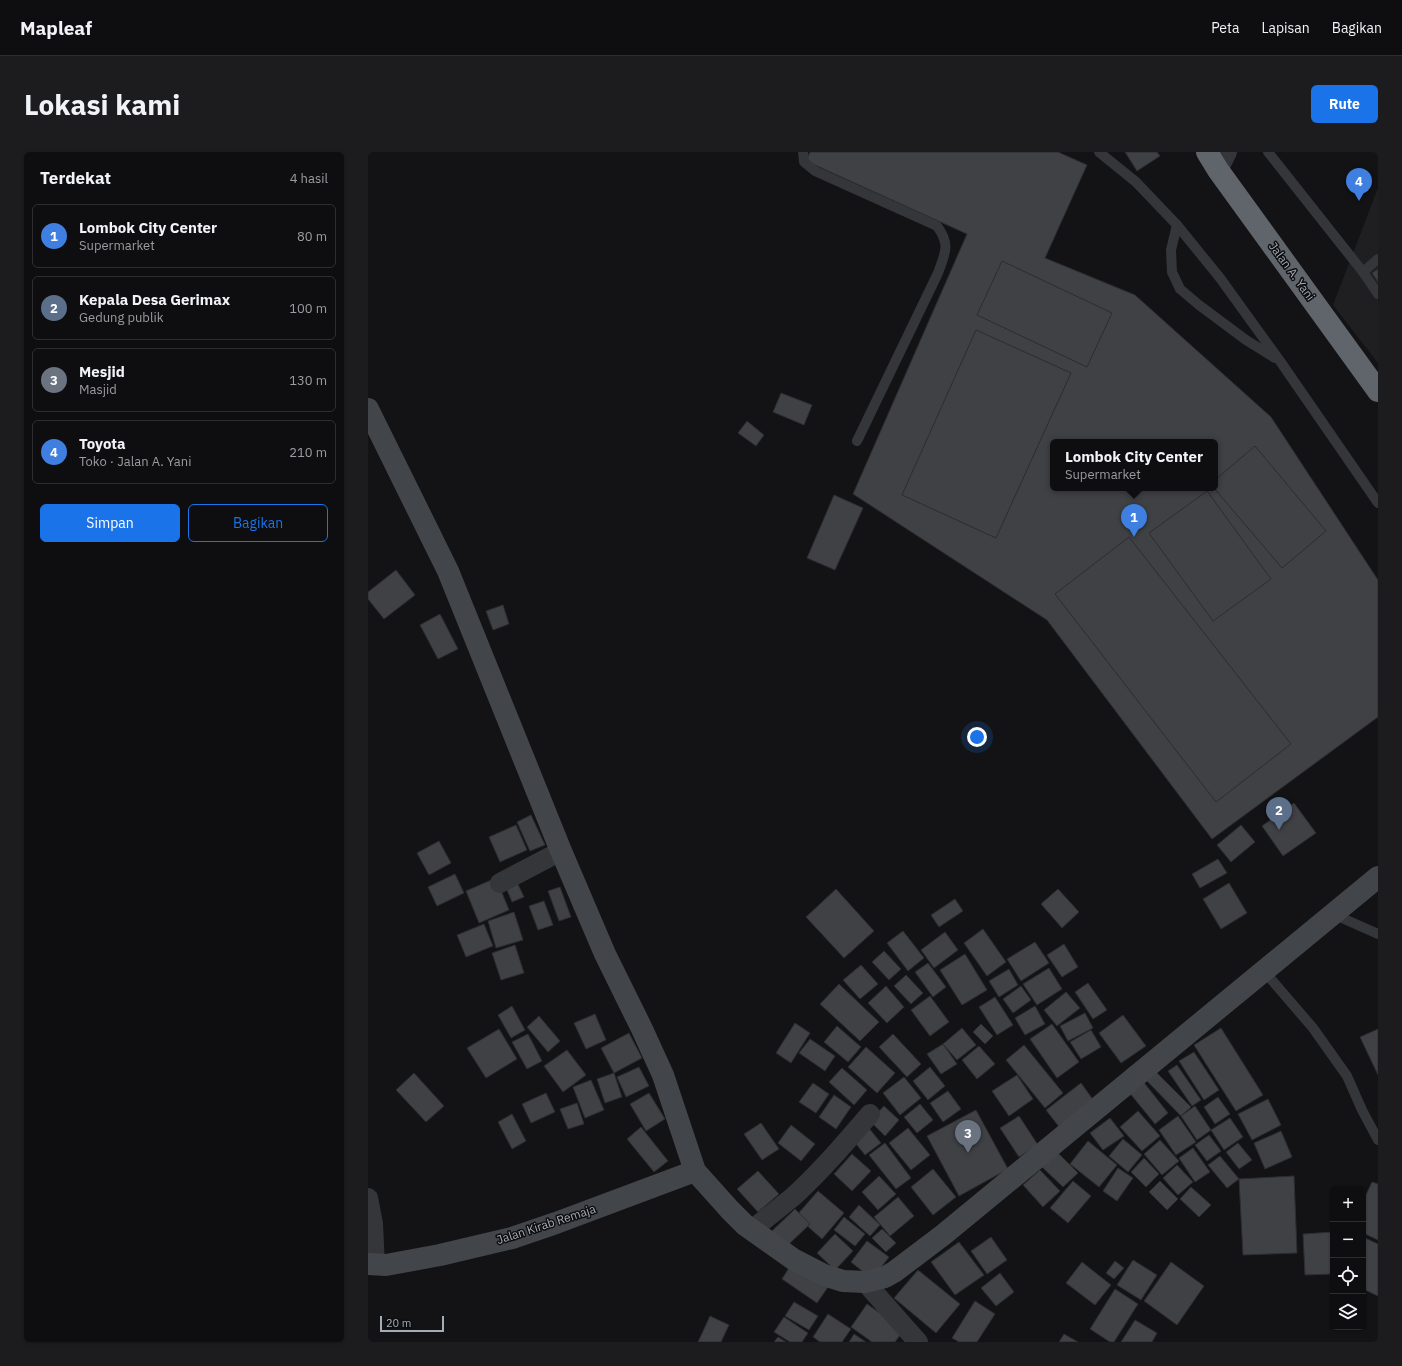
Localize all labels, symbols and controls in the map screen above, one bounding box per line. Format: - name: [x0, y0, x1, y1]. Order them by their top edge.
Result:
- text: Mapleaf: [20, 16, 92, 40]
- text: Peta: [1211, 19, 1239, 37]
- text: Lapisan: [1261, 19, 1310, 37]
- text: Bagikan: [1332, 19, 1382, 37]
- button: Rute: [1311, 85, 1378, 123]
- text: Lokasi kami: [24, 86, 180, 123]
- text: Terdekat: [40, 167, 111, 189]
- pin: 4: [1346, 168, 1372, 201]
- text: 4 hasil: [290, 170, 328, 187]
- text: Lombok City Center: [79, 218, 217, 237]
- text: 1: [50, 228, 58, 245]
- text: 80 m: [297, 228, 327, 245]
- text: Supermarket: [79, 237, 155, 254]
- street label: Jalan A. Yani: [1266, 239, 1318, 303]
- text: Kepala Desa Gerimax: [79, 290, 230, 309]
- text: 2: [50, 300, 58, 317]
- text: 100 m: [289, 300, 327, 317]
- text: Gedung publik: [79, 309, 164, 326]
- text: Mesjid: [79, 362, 125, 381]
- text: 3: [50, 372, 58, 389]
- text: 130 m: [289, 372, 327, 389]
- text: Masjid: [79, 381, 117, 398]
- text: Toyota: [79, 434, 126, 453]
- popup: [1050, 439, 1218, 491]
- text: 4: [50, 444, 58, 461]
- text: 210 m: [289, 444, 327, 461]
- text: Lombok City Center: [1065, 447, 1203, 466]
- text: Toko · Jalan A. Yani: [79, 453, 191, 470]
- text: Supermarket: [1065, 466, 1141, 483]
- button: Simpan: [40, 504, 180, 542]
- button: Bagikan: [188, 504, 328, 542]
- pin: 1: [1121, 504, 1147, 537]
- your location: [967, 727, 987, 747]
- pin: 2: [1266, 797, 1292, 830]
- pin: 3: [955, 1120, 981, 1153]
- map controls: [1330, 1186, 1366, 1330]
- button: +: [1330, 1186, 1366, 1222]
- street label: Jalan Kirab Remaja: [495, 1201, 598, 1247]
- button: −: [1330, 1222, 1366, 1258]
- button: locate: [1330, 1258, 1366, 1294]
- button: layers: [1330, 1294, 1366, 1330]
- scale bar: [380, 1314, 444, 1333]
- text: 20 m: [386, 1316, 411, 1330]

